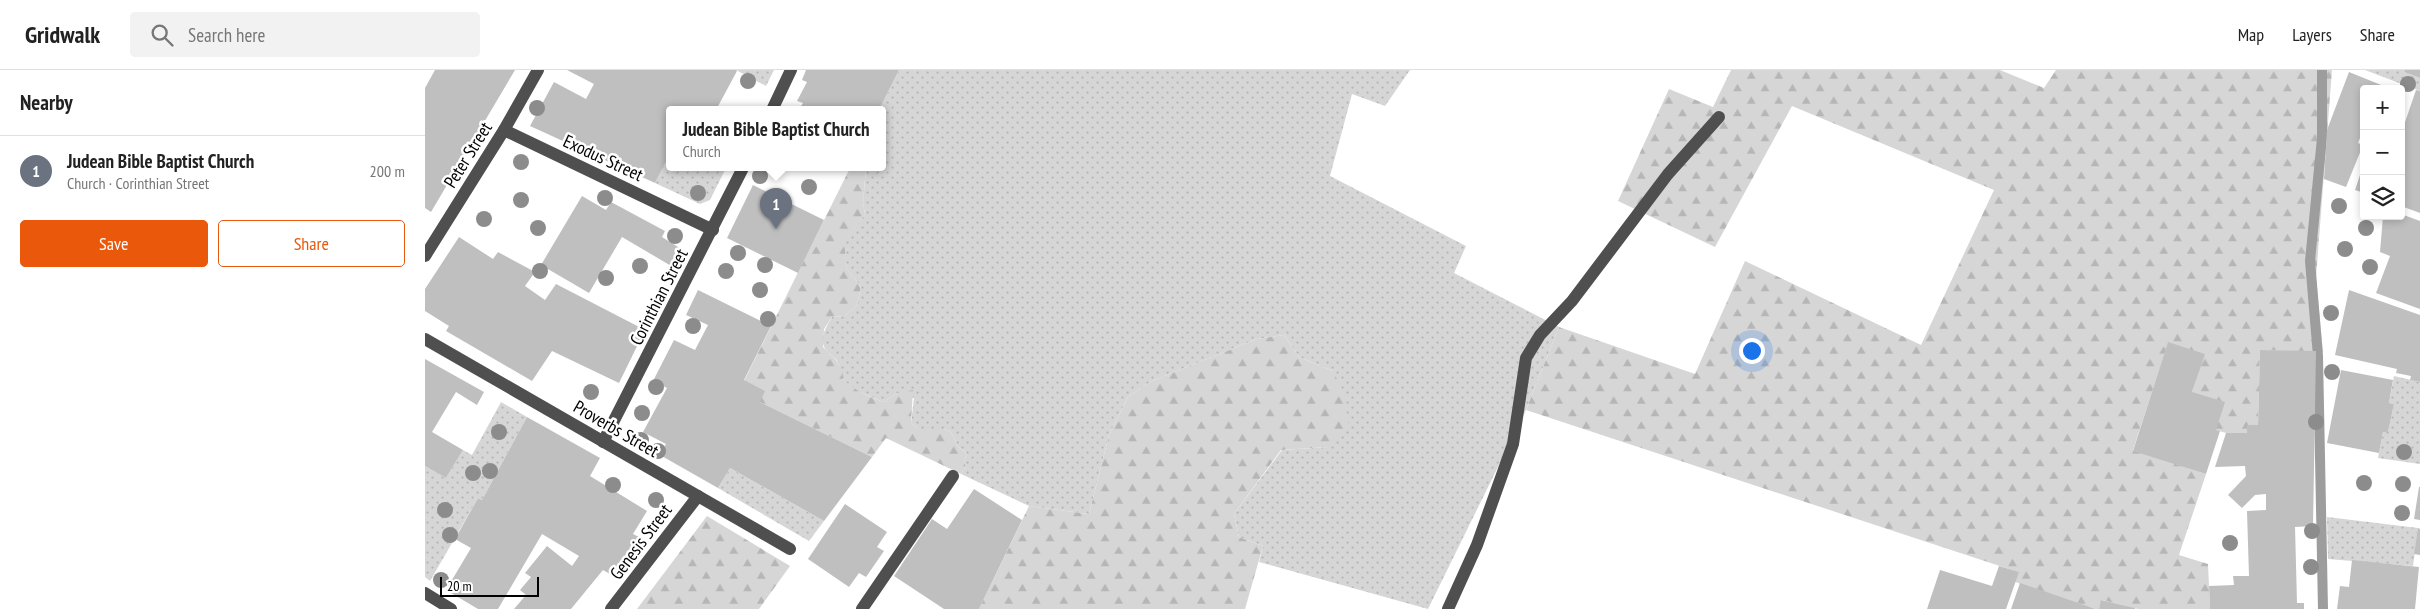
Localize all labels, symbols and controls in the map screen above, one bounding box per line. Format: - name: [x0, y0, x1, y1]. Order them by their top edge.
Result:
- search box: [130, 12, 480, 57]
- text: Gridwalk: [25, 19, 100, 50]
- icon: search: [148, 21, 176, 49]
- text: Search here: [188, 23, 265, 47]
- text: Map: [2238, 23, 2264, 46]
- text: Layers: [2292, 23, 2332, 46]
- text: Share: [2360, 23, 2395, 46]
- map controls: [2360, 85, 2405, 220]
- button: +: [2360, 85, 2405, 130]
- text: Nearby: [20, 89, 73, 116]
- popup: [666, 106, 886, 171]
- text: Judean Bible Baptist Church: [682, 117, 870, 141]
- street label: Peter Street: [438, 118, 497, 192]
- street label: Exodus Street: [560, 129, 647, 186]
- button: −: [2360, 130, 2405, 175]
- text: Church: [682, 141, 721, 161]
- text: Judean Bible Baptist Church: [67, 149, 254, 173]
- text: 1: [32, 161, 40, 181]
- text: 200 m: [370, 161, 405, 181]
- text: Church · Corinthian Street: [67, 173, 209, 193]
- button: layers: [2360, 175, 2405, 220]
- pin: 1: [760, 188, 792, 229]
- button: Save: [20, 220, 208, 267]
- button: Share: [218, 220, 405, 267]
- street label: Corinthian Street: [624, 245, 693, 349]
- your location: [1739, 338, 1765, 364]
- street label: Proverbs Street: [570, 395, 663, 462]
- street label: Genesis Street: [605, 499, 677, 584]
- scale bar: [440, 574, 539, 597]
- text: 20 m: [447, 577, 472, 595]

